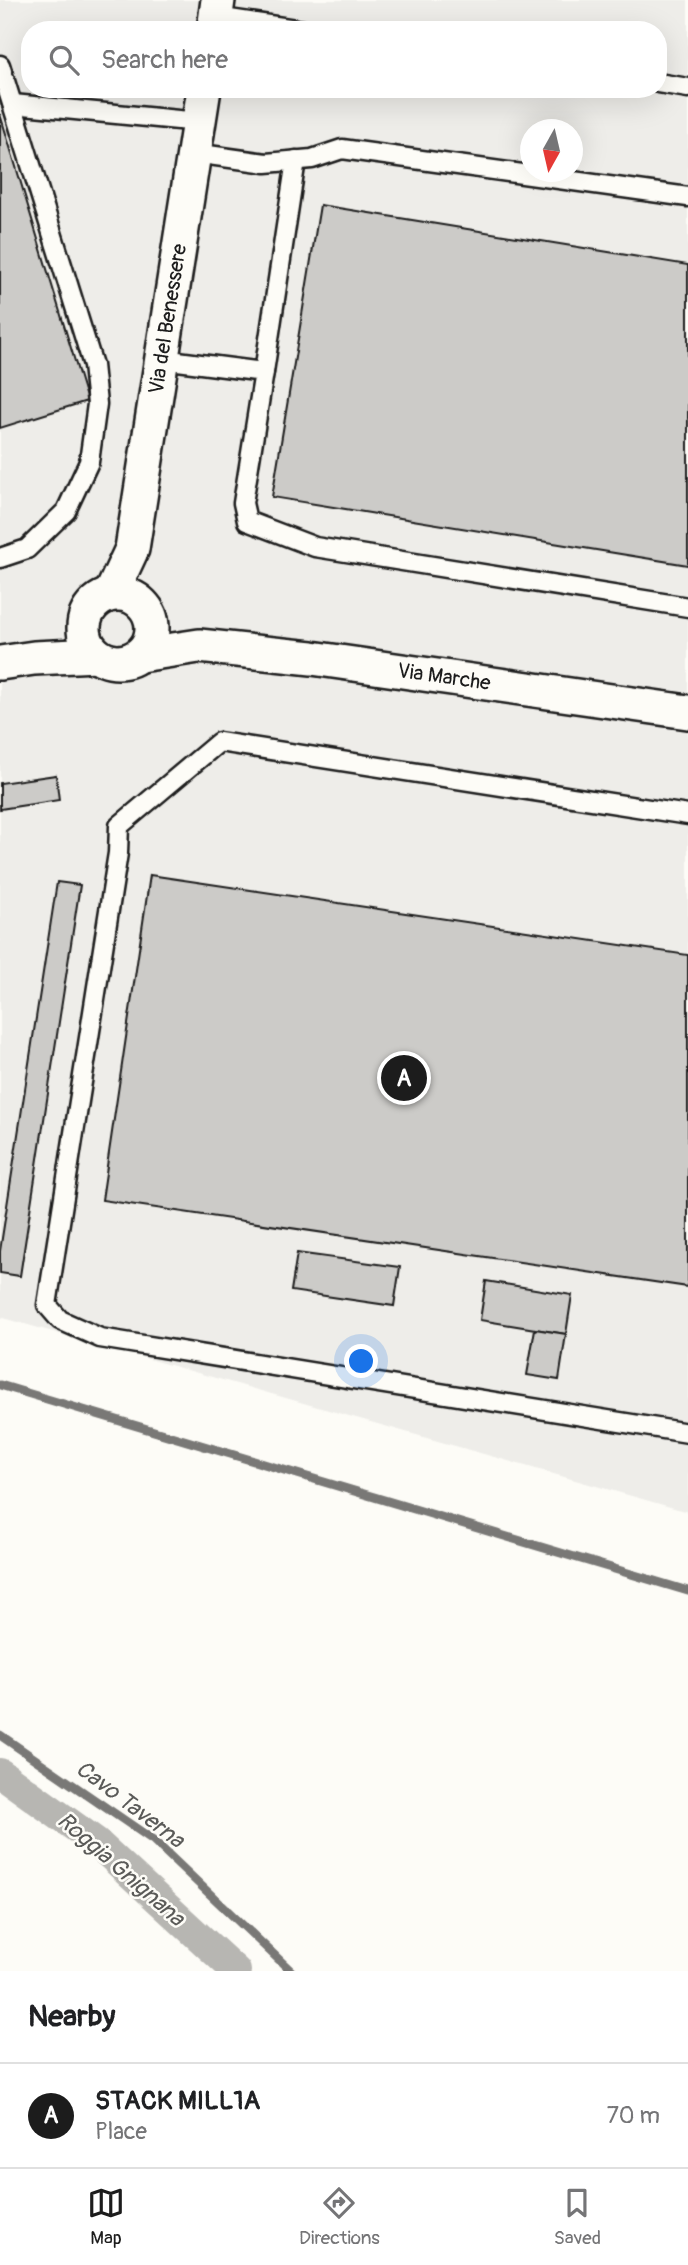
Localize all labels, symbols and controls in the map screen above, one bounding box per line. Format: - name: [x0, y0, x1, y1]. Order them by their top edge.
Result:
- search box: [21, 21, 667, 98]
- icon: search: [45, 41, 83, 79]
- text: Search here: [101, 44, 228, 76]
- north arrow: [520, 119, 583, 182]
- street label: Via del Benessere: [143, 241, 193, 396]
- street label: Via Marche: [396, 657, 493, 697]
- pin: A: [381, 1052, 427, 1104]
- your location: [344, 1344, 378, 1378]
- water label: Cavo Taverna: [70, 1754, 191, 1855]
- water label: Roggia Gnignana: [51, 1806, 192, 1933]
- text: Nearby: [28, 1998, 115, 2035]
- text: STACK MILL1A: [95, 2085, 260, 2117]
- text: A: [44, 2101, 58, 2130]
- text: 70 m: [607, 2101, 660, 2130]
- text: Place: [95, 2117, 147, 2146]
- tab: Map: [87, 2184, 125, 2250]
- tab: Directions: [299, 2184, 380, 2250]
- tab: Saved: [554, 2184, 601, 2250]

